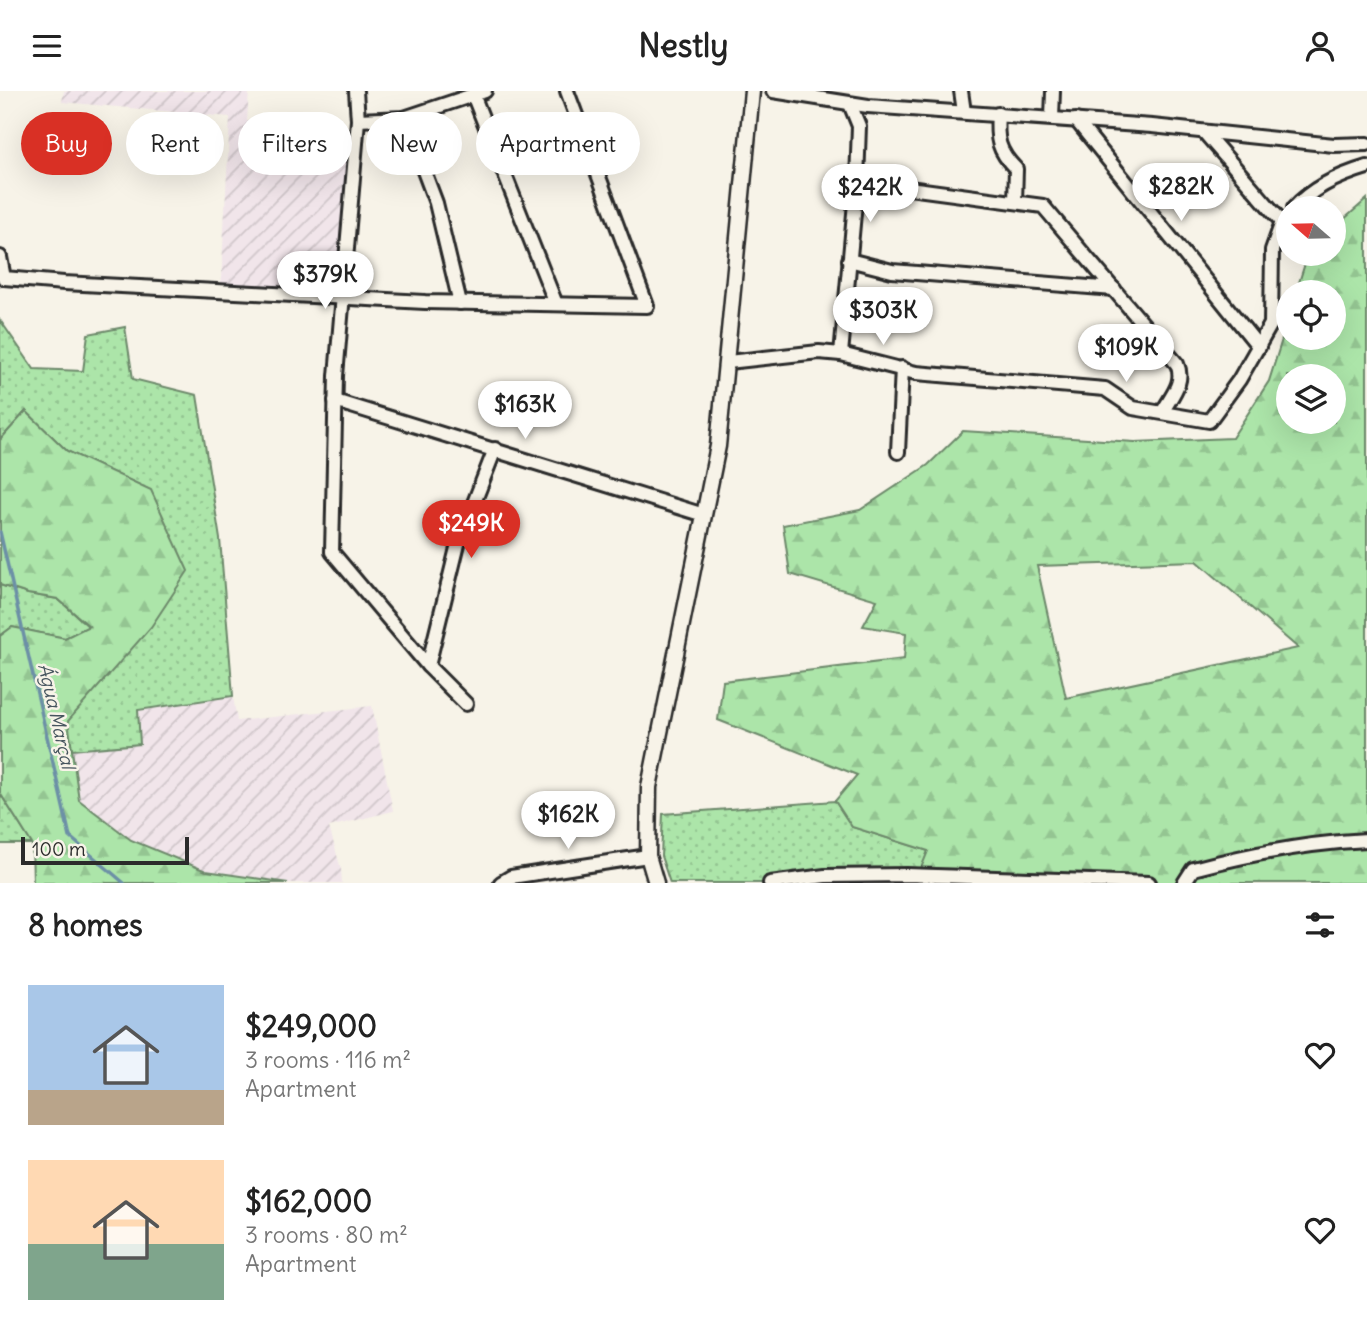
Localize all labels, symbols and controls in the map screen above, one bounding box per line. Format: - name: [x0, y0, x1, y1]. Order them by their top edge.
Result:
- text: Nestly: [639, 25, 728, 66]
- icon: menu: [28, 27, 66, 65]
- icon: person: [1301, 27, 1339, 65]
- chip: Buy: [21, 112, 112, 175]
- chip: Rent: [126, 112, 224, 175]
- chip: Filters: [238, 112, 352, 175]
- chip: New: [366, 112, 462, 175]
- chip: Apartment: [476, 112, 640, 175]
- pin: $282K: [1132, 163, 1230, 223]
- pin: $242K: [821, 165, 919, 224]
- text: $282K: [1148, 171, 1214, 200]
- text: $242K: [837, 172, 903, 201]
- north arrow: [1276, 196, 1346, 266]
- map controls: [1276, 196, 1346, 434]
- pin: $379K: [276, 251, 374, 311]
- text: $379K: [293, 259, 357, 288]
- button: locate: [1276, 280, 1346, 350]
- pin: $303K: [834, 287, 932, 347]
- text: $303K: [849, 295, 917, 324]
- pin: $109K: [1077, 324, 1175, 384]
- text: $109K: [1094, 332, 1158, 361]
- button: layers: [1276, 364, 1346, 434]
- pin: $163K: [476, 381, 574, 441]
- text: $163K: [494, 389, 556, 418]
- pin: $249K: [422, 501, 520, 560]
- text: $249K: [438, 508, 504, 537]
- water label: Água Marçal: [33, 661, 81, 774]
- pin: $162K: [519, 791, 617, 851]
- text: $162K: [537, 799, 599, 828]
- scale bar: [21, 834, 189, 866]
- text: 100 m: [32, 837, 86, 861]
- text: 8 homes: [28, 906, 143, 944]
- icon: filters: [1301, 906, 1339, 944]
- text: $249,000: [245, 1007, 377, 1045]
- icon: home: [84, 1013, 168, 1097]
- icon: heart: [1301, 1036, 1339, 1074]
- text: 3 rooms · 116 m²: [245, 1045, 411, 1074]
- text: Apartment: [245, 1074, 357, 1103]
- text: $162,000: [245, 1182, 372, 1220]
- icon: home: [84, 1188, 168, 1272]
- icon: heart: [1301, 1211, 1339, 1249]
- text: 3 rooms · 80 m²: [245, 1220, 408, 1249]
- text: Apartment: [245, 1249, 357, 1278]

